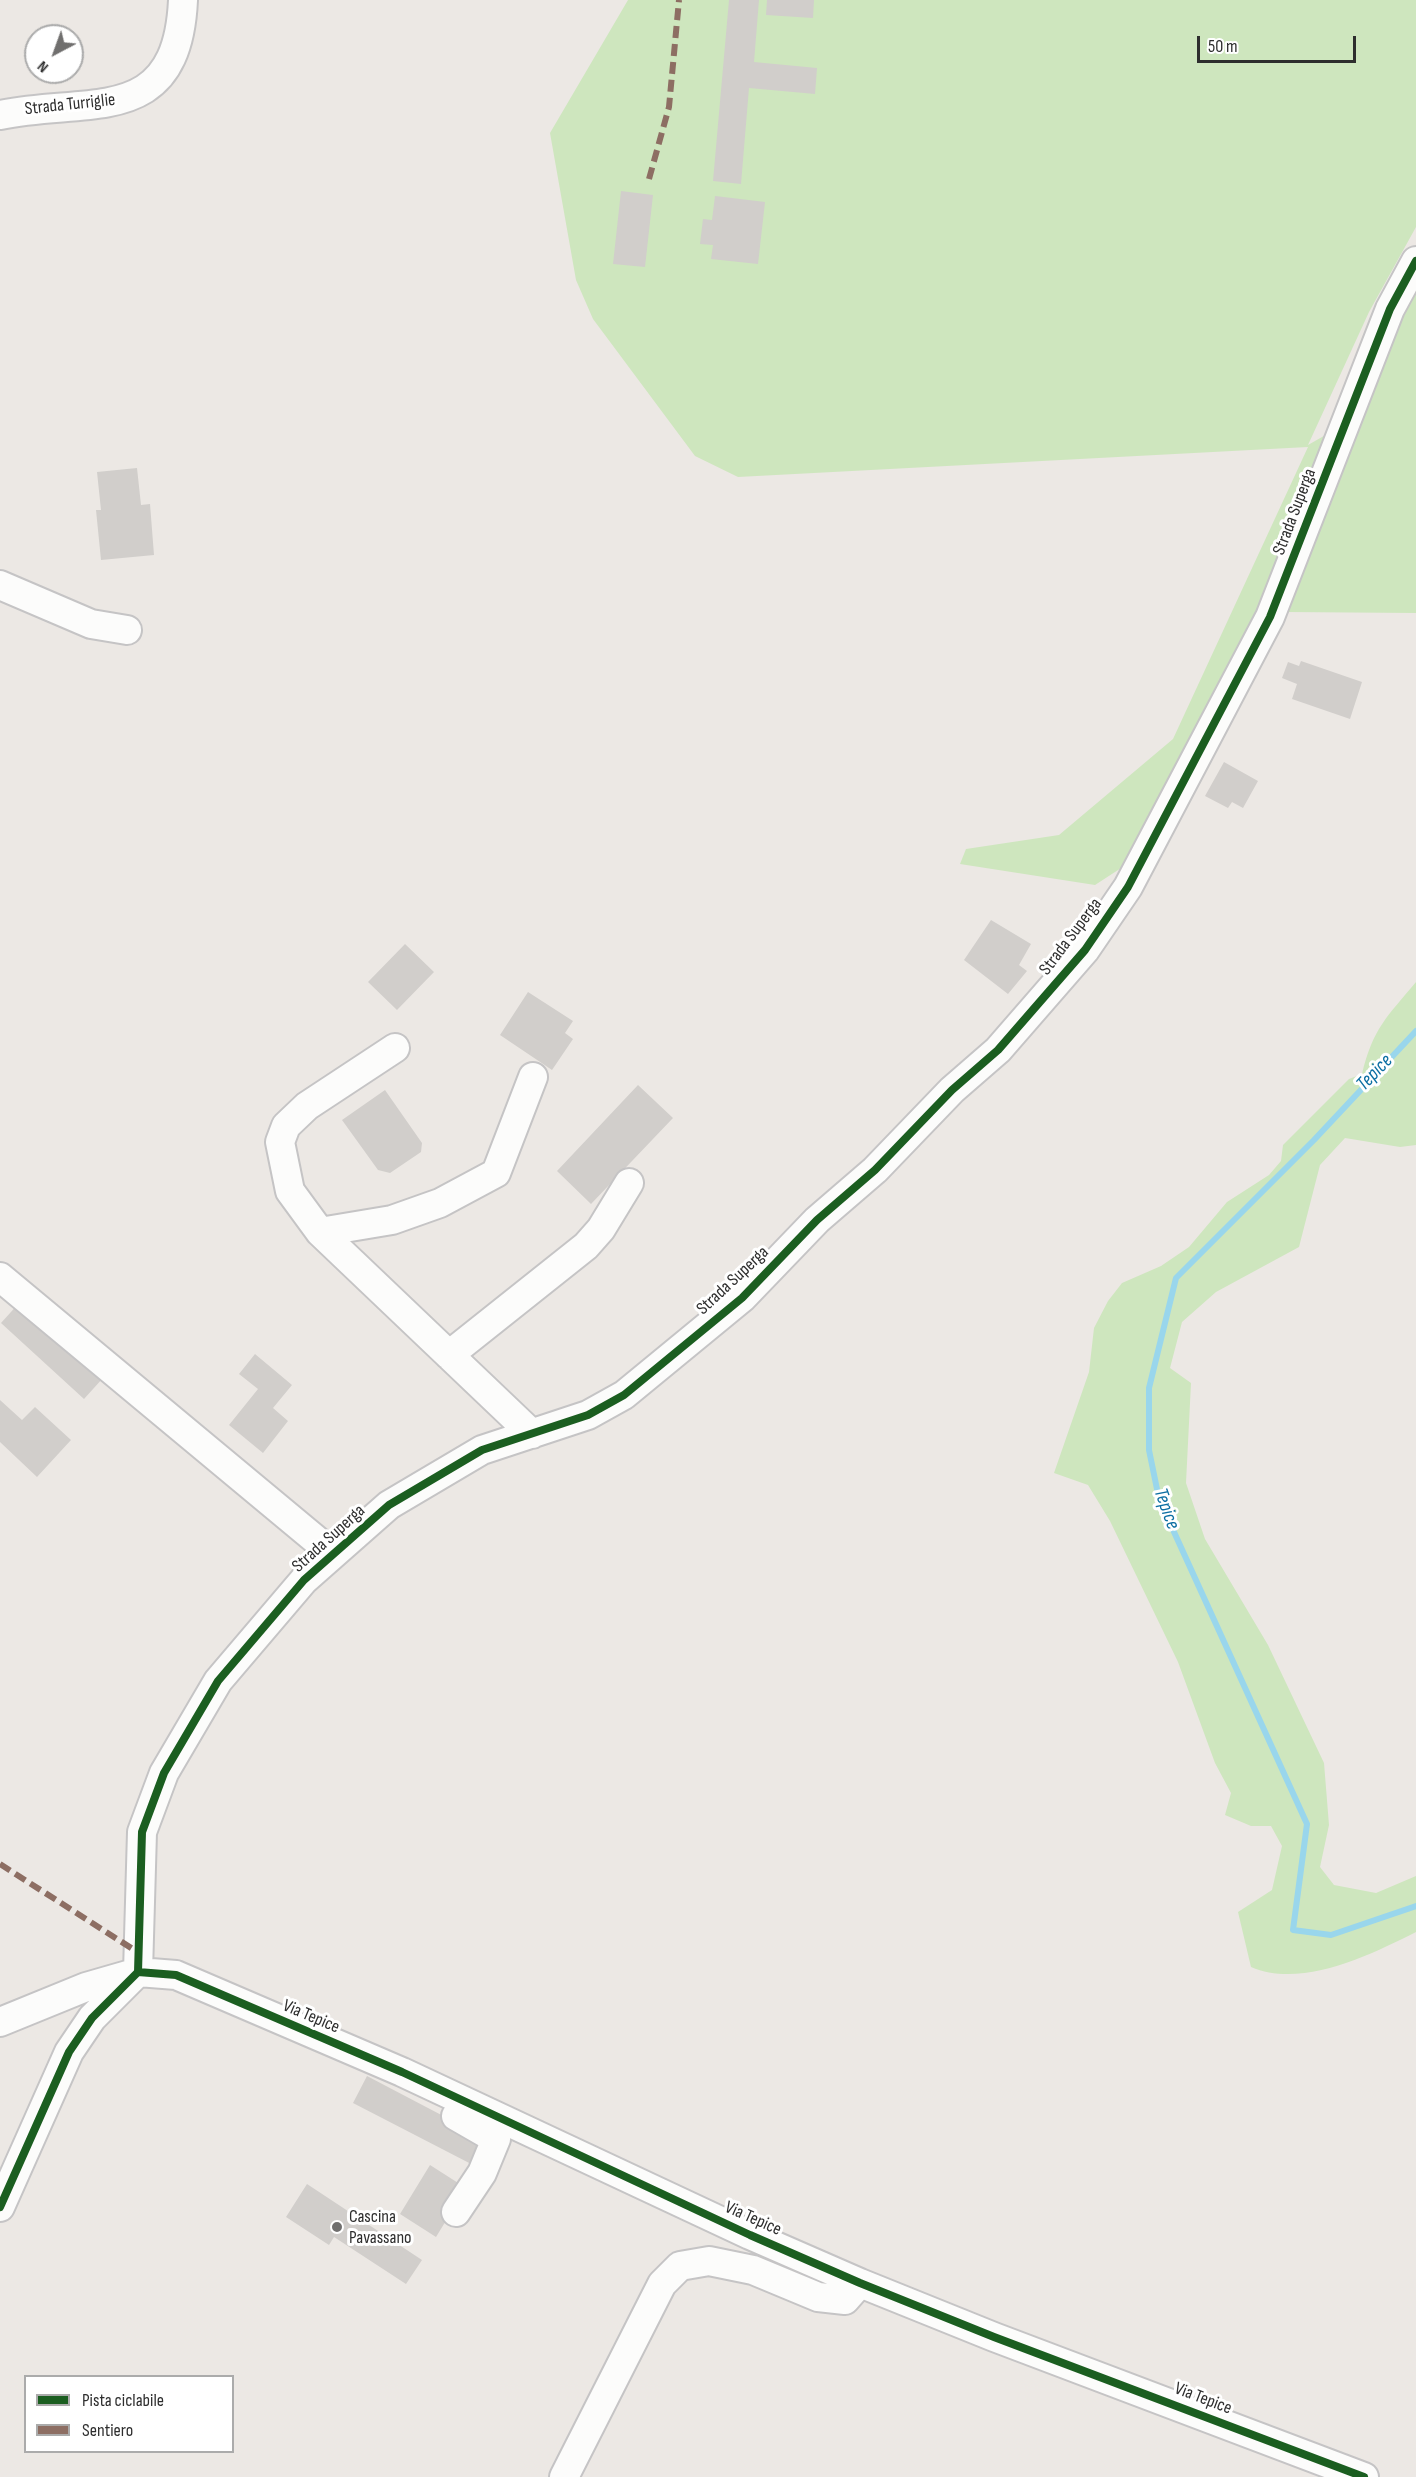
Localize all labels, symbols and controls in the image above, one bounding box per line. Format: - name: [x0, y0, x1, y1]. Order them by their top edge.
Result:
- north arrow: [24, 24, 84, 84]
- scale bar: [1200, 24, 1359, 62]
- text: 50 m: [1208, 36, 1238, 57]
- text: N: [34, 56, 53, 76]
- street label: Strada Turriglie: [24, 90, 116, 120]
- street label: Strada Superga: [1269, 466, 1321, 558]
- street label: Strada Superga: [1035, 894, 1107, 980]
- water label: Tepice: [1352, 1050, 1398, 1096]
- street label: Strada Superga: [692, 1242, 774, 1320]
- water label: Tepice: [1148, 1485, 1184, 1533]
- street label: Strada Superga: [288, 1501, 370, 1577]
- street label: Via Tepice: [279, 1995, 343, 2039]
- street label: Via Tepice: [721, 2197, 785, 2241]
- place label: Cascina Pavassano: [349, 2206, 412, 2248]
- marker: Cascina Pavassano: [330, 2220, 344, 2234]
- legend: [24, 2375, 234, 2453]
- street label: Via Tepice: [1171, 2378, 1235, 2420]
- text: Pista ciclabile: [82, 2390, 164, 2411]
- text: Sentiero: [82, 2420, 133, 2441]

